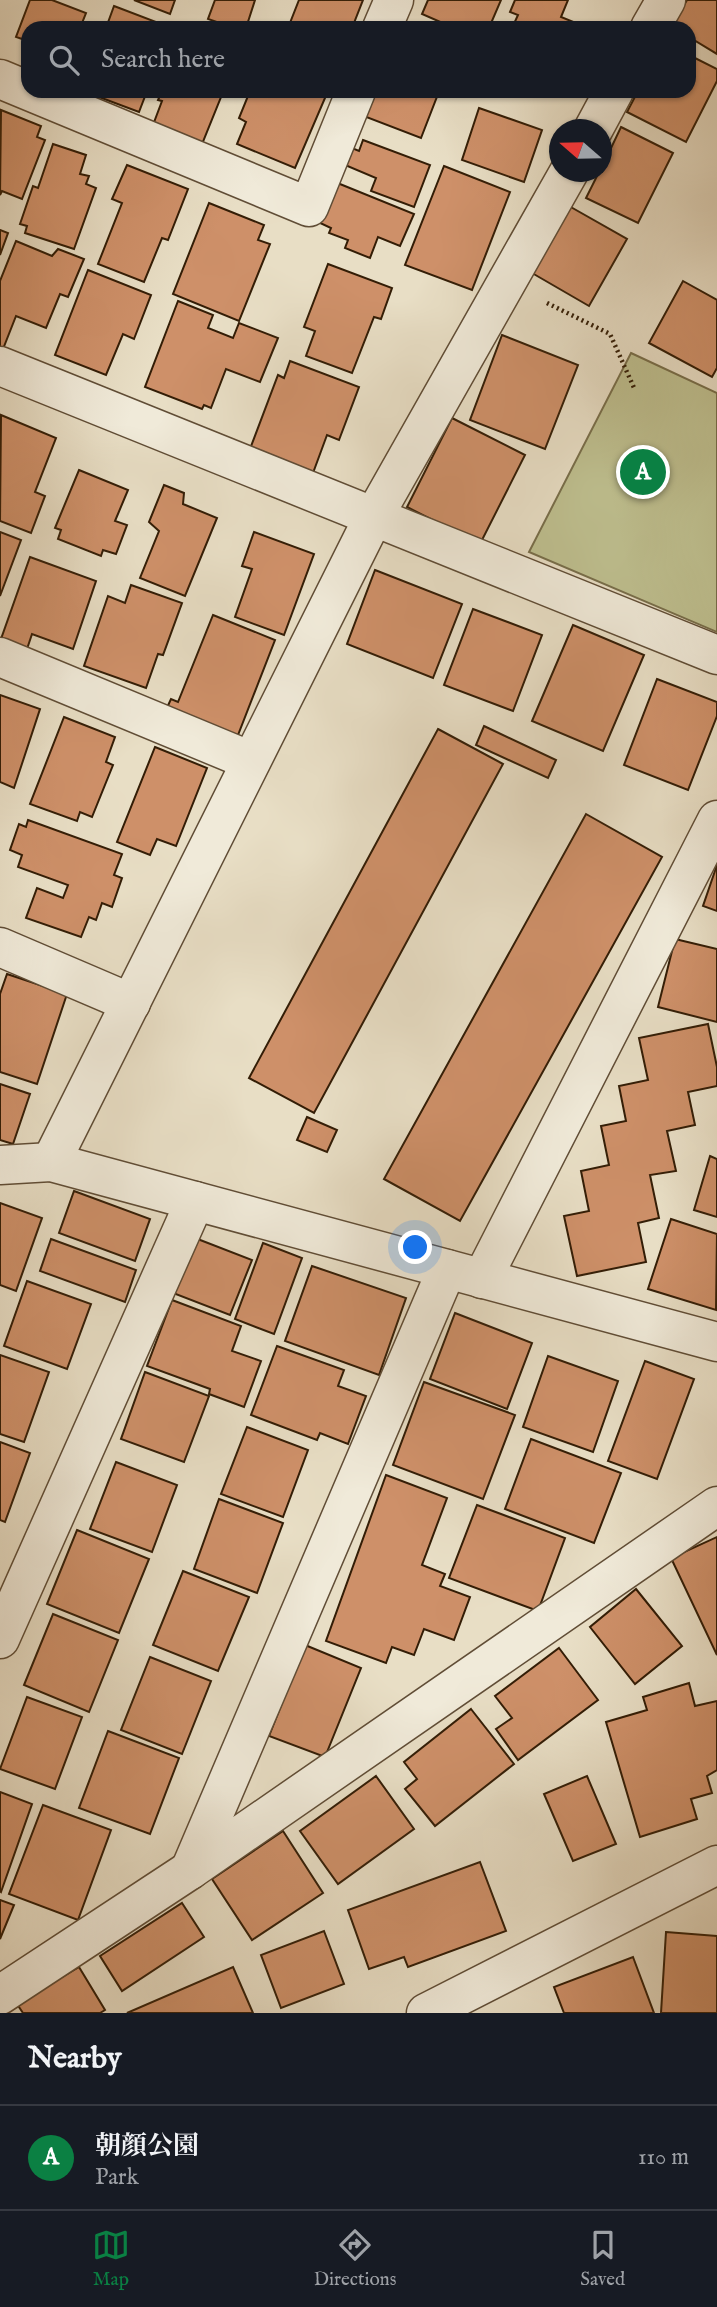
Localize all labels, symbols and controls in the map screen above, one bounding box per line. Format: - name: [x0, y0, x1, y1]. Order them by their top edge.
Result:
- search box: [21, 21, 696, 98]
- icon: search: [45, 41, 83, 79]
- text: Search here: [101, 43, 225, 76]
- north arrow: [549, 119, 612, 182]
- pin: A: [620, 446, 666, 498]
- your location: [398, 1230, 432, 1264]
- text: Nearby: [28, 2040, 121, 2078]
- text: 朝顔公園: [95, 2130, 199, 2163]
- text: A: [43, 2143, 59, 2172]
- text: 110 m: [638, 2143, 689, 2172]
- text: Park: [95, 2163, 139, 2192]
- tab: Map: [92, 2226, 130, 2292]
- tab: Directions: [314, 2226, 396, 2292]
- tab: Saved: [580, 2226, 625, 2292]

